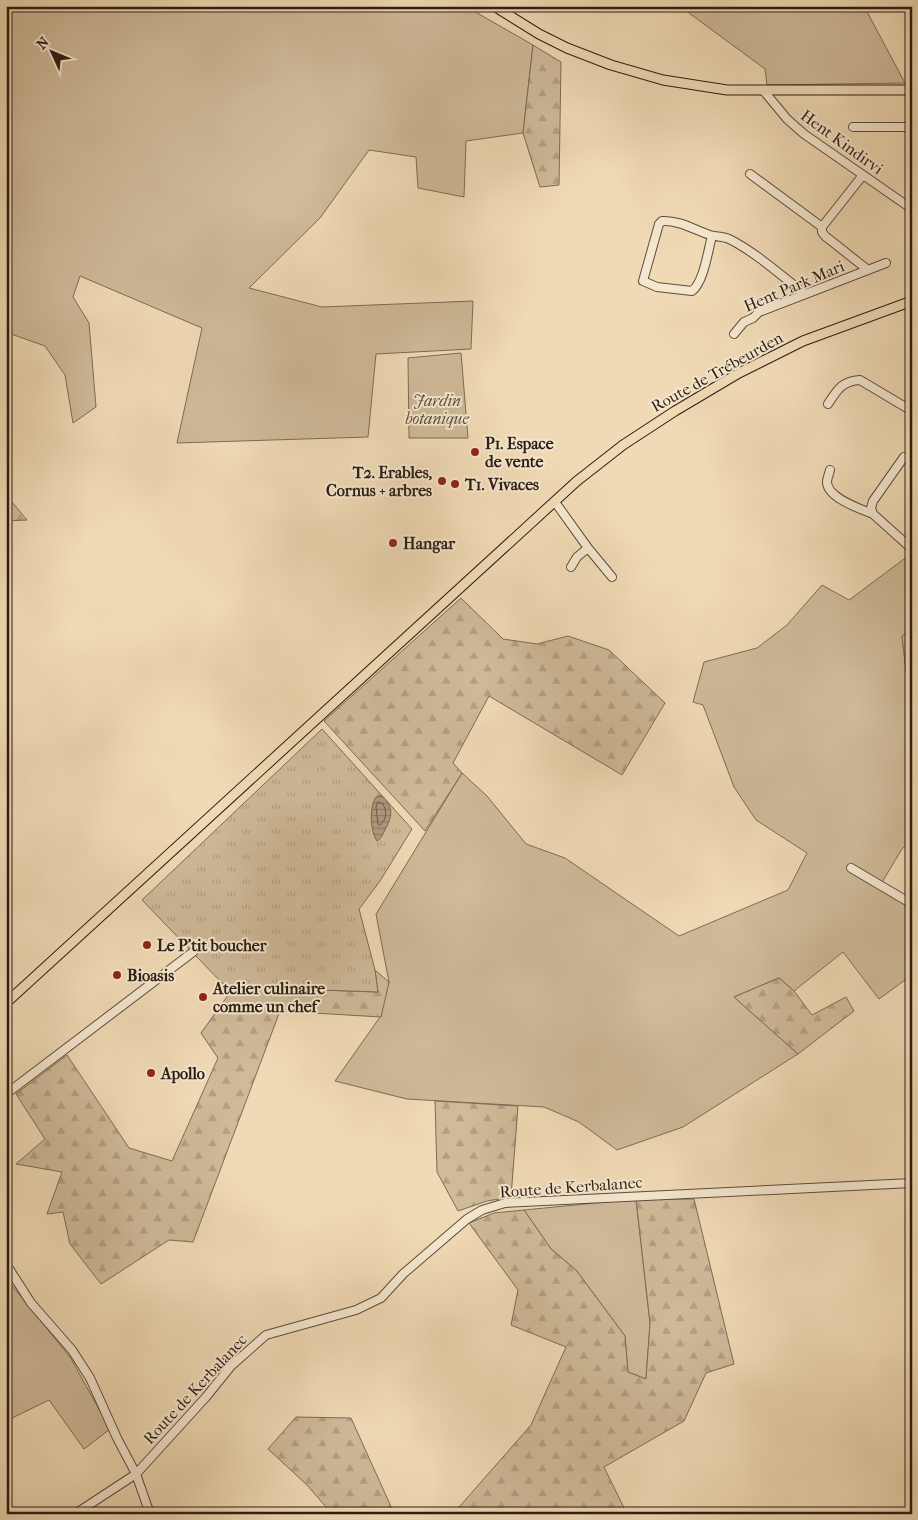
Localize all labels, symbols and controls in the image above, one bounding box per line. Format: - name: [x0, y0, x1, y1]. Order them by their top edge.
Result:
- north arrow: [28, 28, 78, 78]
- text: N: [33, 33, 53, 53]
- street label: Hent Kindirvi: [797, 106, 887, 178]
- street label: Hent Park Mari: [741, 256, 847, 316]
- street label: Route de Trébeurden: [648, 328, 787, 416]
- park label: Jardin botanique: [405, 391, 469, 428]
- place label: P1. Espace de vente: [485, 434, 554, 471]
- marker: P1. Espace de vente: [469, 446, 481, 458]
- place label: T2. Erables, Cornus + arbres: [326, 463, 432, 500]
- marker: T2. Erables, Cornus + arbres: [436, 475, 448, 487]
- place label: T1. Vivaces: [464, 475, 539, 494]
- marker: T1. Vivaces: [449, 478, 461, 490]
- place label: Hangar: [403, 534, 456, 554]
- marker: Hangar: [387, 537, 399, 549]
- place label: Le P'tit boucher: [157, 936, 268, 955]
- marker: Le P'tit boucher: [141, 939, 153, 951]
- place label: Bioasis: [127, 966, 174, 985]
- marker: Bioasis: [111, 969, 123, 981]
- place label: Atelier culinaire comme un chef: [212, 979, 325, 1016]
- marker: Atelier culinaire comme un chef: [197, 991, 209, 1003]
- place label: Apollo: [160, 1064, 205, 1084]
- marker: Apollo: [145, 1067, 157, 1079]
- street label: Route de Kerbalanec: [499, 1173, 643, 1201]
- street label: Route de Kerbalanec: [139, 1330, 251, 1448]

